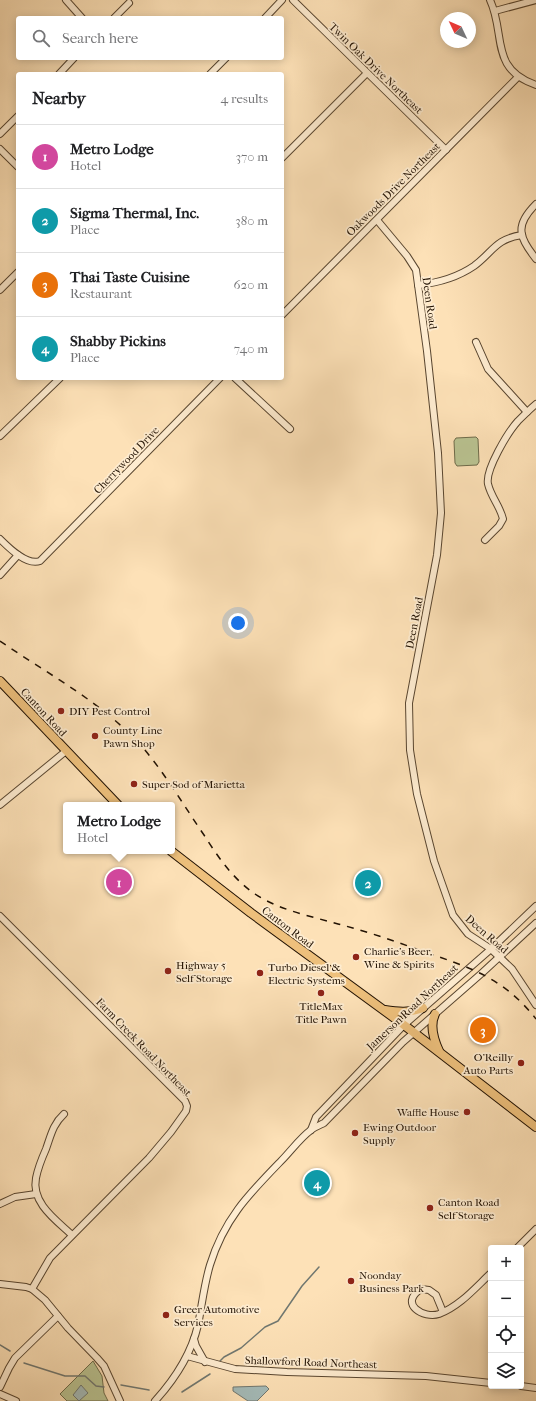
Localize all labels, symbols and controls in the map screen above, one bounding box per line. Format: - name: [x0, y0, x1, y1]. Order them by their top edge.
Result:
- north arrow: [440, 12, 476, 48]
- search box: [16, 16, 284, 60]
- street label: Twin Oak Drive Northeast: [326, 20, 425, 117]
- icon: search: [30, 27, 52, 49]
- text: Search here: [62, 29, 138, 47]
- text: Nearby: [32, 88, 86, 108]
- text: 4 results: [221, 91, 268, 106]
- text: Metro Lodge: [70, 140, 154, 158]
- street label: Oakwoods Drive Northeast: [344, 140, 443, 239]
- text: 1: [43, 149, 47, 164]
- text: 370 m: [236, 149, 268, 164]
- text: Hotel: [70, 158, 101, 173]
- text: Sigma Thermal, Inc.: [70, 204, 199, 222]
- text: 2: [42, 213, 48, 228]
- text: 380 m: [235, 213, 268, 228]
- text: Place: [70, 222, 100, 237]
- text: Thai Taste Cuisine: [70, 268, 190, 286]
- street label: Deen Road: [419, 276, 440, 331]
- text: 3: [42, 277, 48, 292]
- text: 620 m: [234, 277, 268, 292]
- text: Restaurant: [70, 286, 132, 301]
- text: Shabby Pickins: [70, 332, 166, 350]
- text: 4: [41, 341, 49, 356]
- text: 740 m: [234, 341, 268, 356]
- text: Place: [70, 350, 100, 365]
- street label: Cherrywood Drive: [91, 424, 162, 497]
- street label: Deen Road: [403, 595, 426, 650]
- your location: [228, 613, 248, 633]
- street label: Canton Road: [18, 685, 70, 740]
- place label: DIY Pest Control: [69, 705, 150, 718]
- marker: DIY Pest Control: [56, 706, 66, 716]
- place label: County Line Pawn Shop: [103, 724, 163, 750]
- marker: County Line Pawn Shop: [90, 731, 100, 741]
- place label: Super Sod of Marietta: [142, 778, 246, 791]
- marker: Super Sod of Marietta: [129, 779, 139, 789]
- popup: [63, 802, 175, 854]
- text: Metro Lodge: [77, 812, 161, 830]
- text: Hotel: [77, 830, 108, 845]
- pin: 1: [106, 867, 132, 897]
- pin: 2: [355, 868, 381, 898]
- street label: Canton Road: [259, 904, 317, 952]
- street label: Deen Road: [463, 912, 512, 957]
- place label: Charlie's Beer, Wine & Spirits: [363, 945, 434, 971]
- marker: Charlie's Beer, Wine & Spirits: [351, 952, 361, 962]
- place label: Highway 5 Self Storage: [176, 959, 233, 985]
- place label: Turbo Diesel & Electric Systems: [268, 961, 345, 987]
- street label: Jamerson Road Northeast: [363, 962, 461, 1054]
- marker: Highway 5 Self Storage: [163, 966, 173, 976]
- marker: Turbo Diesel & Electric Systems: [255, 968, 265, 978]
- marker: TitleMax Title Pawn: [316, 988, 326, 998]
- street label: Farm Creek Road Northeast: [93, 995, 194, 1099]
- place label: TitleMax Title Pawn: [295, 1000, 347, 1026]
- pin: 3: [470, 1015, 496, 1045]
- place label: O'Reilly Auto Parts: [463, 1051, 514, 1077]
- marker: O'Reilly Auto Parts: [516, 1058, 526, 1068]
- place label: Waffle House: [396, 1106, 460, 1119]
- marker: Waffle House: [462, 1107, 472, 1117]
- place label: Ewing Outdoor Supply: [363, 1121, 437, 1147]
- marker: Ewing Outdoor Supply: [350, 1128, 360, 1138]
- pin: 4: [304, 1168, 330, 1198]
- place label: Canton Road Self Storage: [438, 1196, 500, 1222]
- marker: Canton Road Self Storage: [425, 1203, 435, 1213]
- map controls: [488, 1245, 524, 1389]
- button: +: [488, 1245, 524, 1281]
- place label: Noonday Business Park: [359, 1269, 424, 1295]
- marker: Noonday Business Park: [346, 1276, 356, 1286]
- button: −: [488, 1281, 524, 1317]
- place label: Greer Automotive Services: [174, 1303, 260, 1329]
- marker: Greer Automotive Services: [161, 1310, 171, 1320]
- button: locate: [488, 1317, 524, 1353]
- button: layers: [488, 1353, 524, 1389]
- street label: Shallowford Road Northeast: [245, 1354, 377, 1371]

